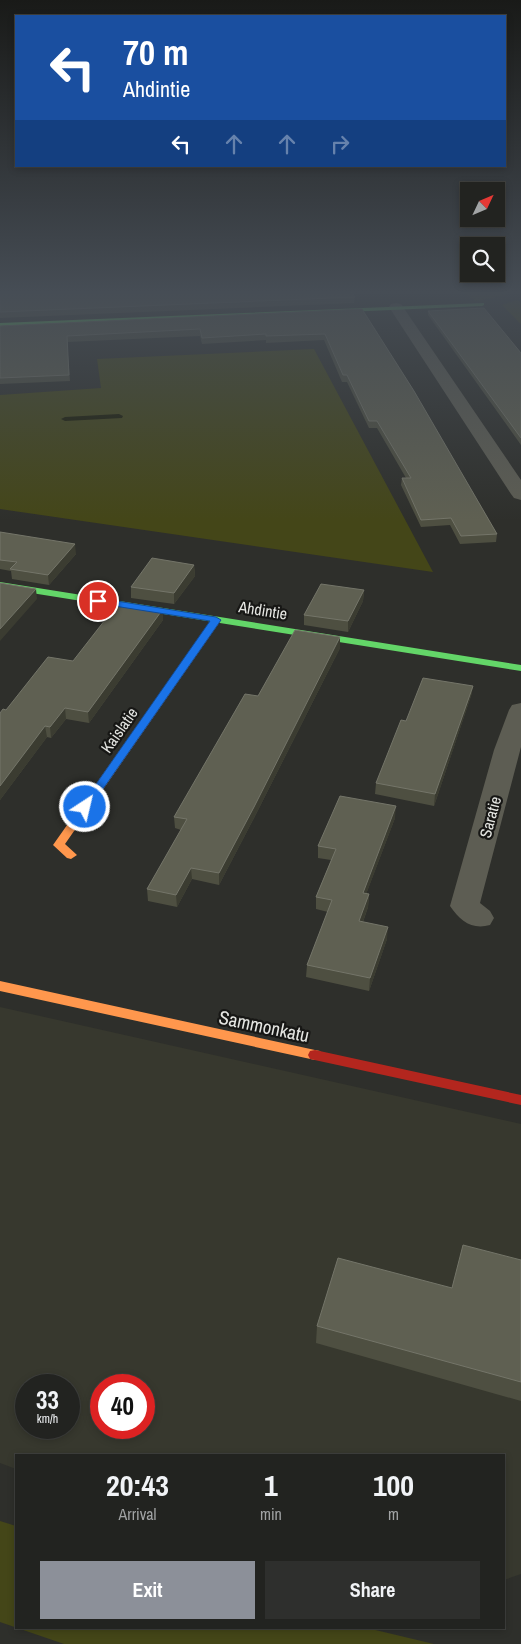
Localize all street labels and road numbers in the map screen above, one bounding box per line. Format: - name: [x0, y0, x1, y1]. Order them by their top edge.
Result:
- street label: Ahdintie: [236, 595, 289, 625]
- street label: Kaislatie: [95, 703, 143, 757]
- street label: Saratie: [474, 794, 506, 840]
- street label: Sammonkatu: [216, 1004, 312, 1048]

